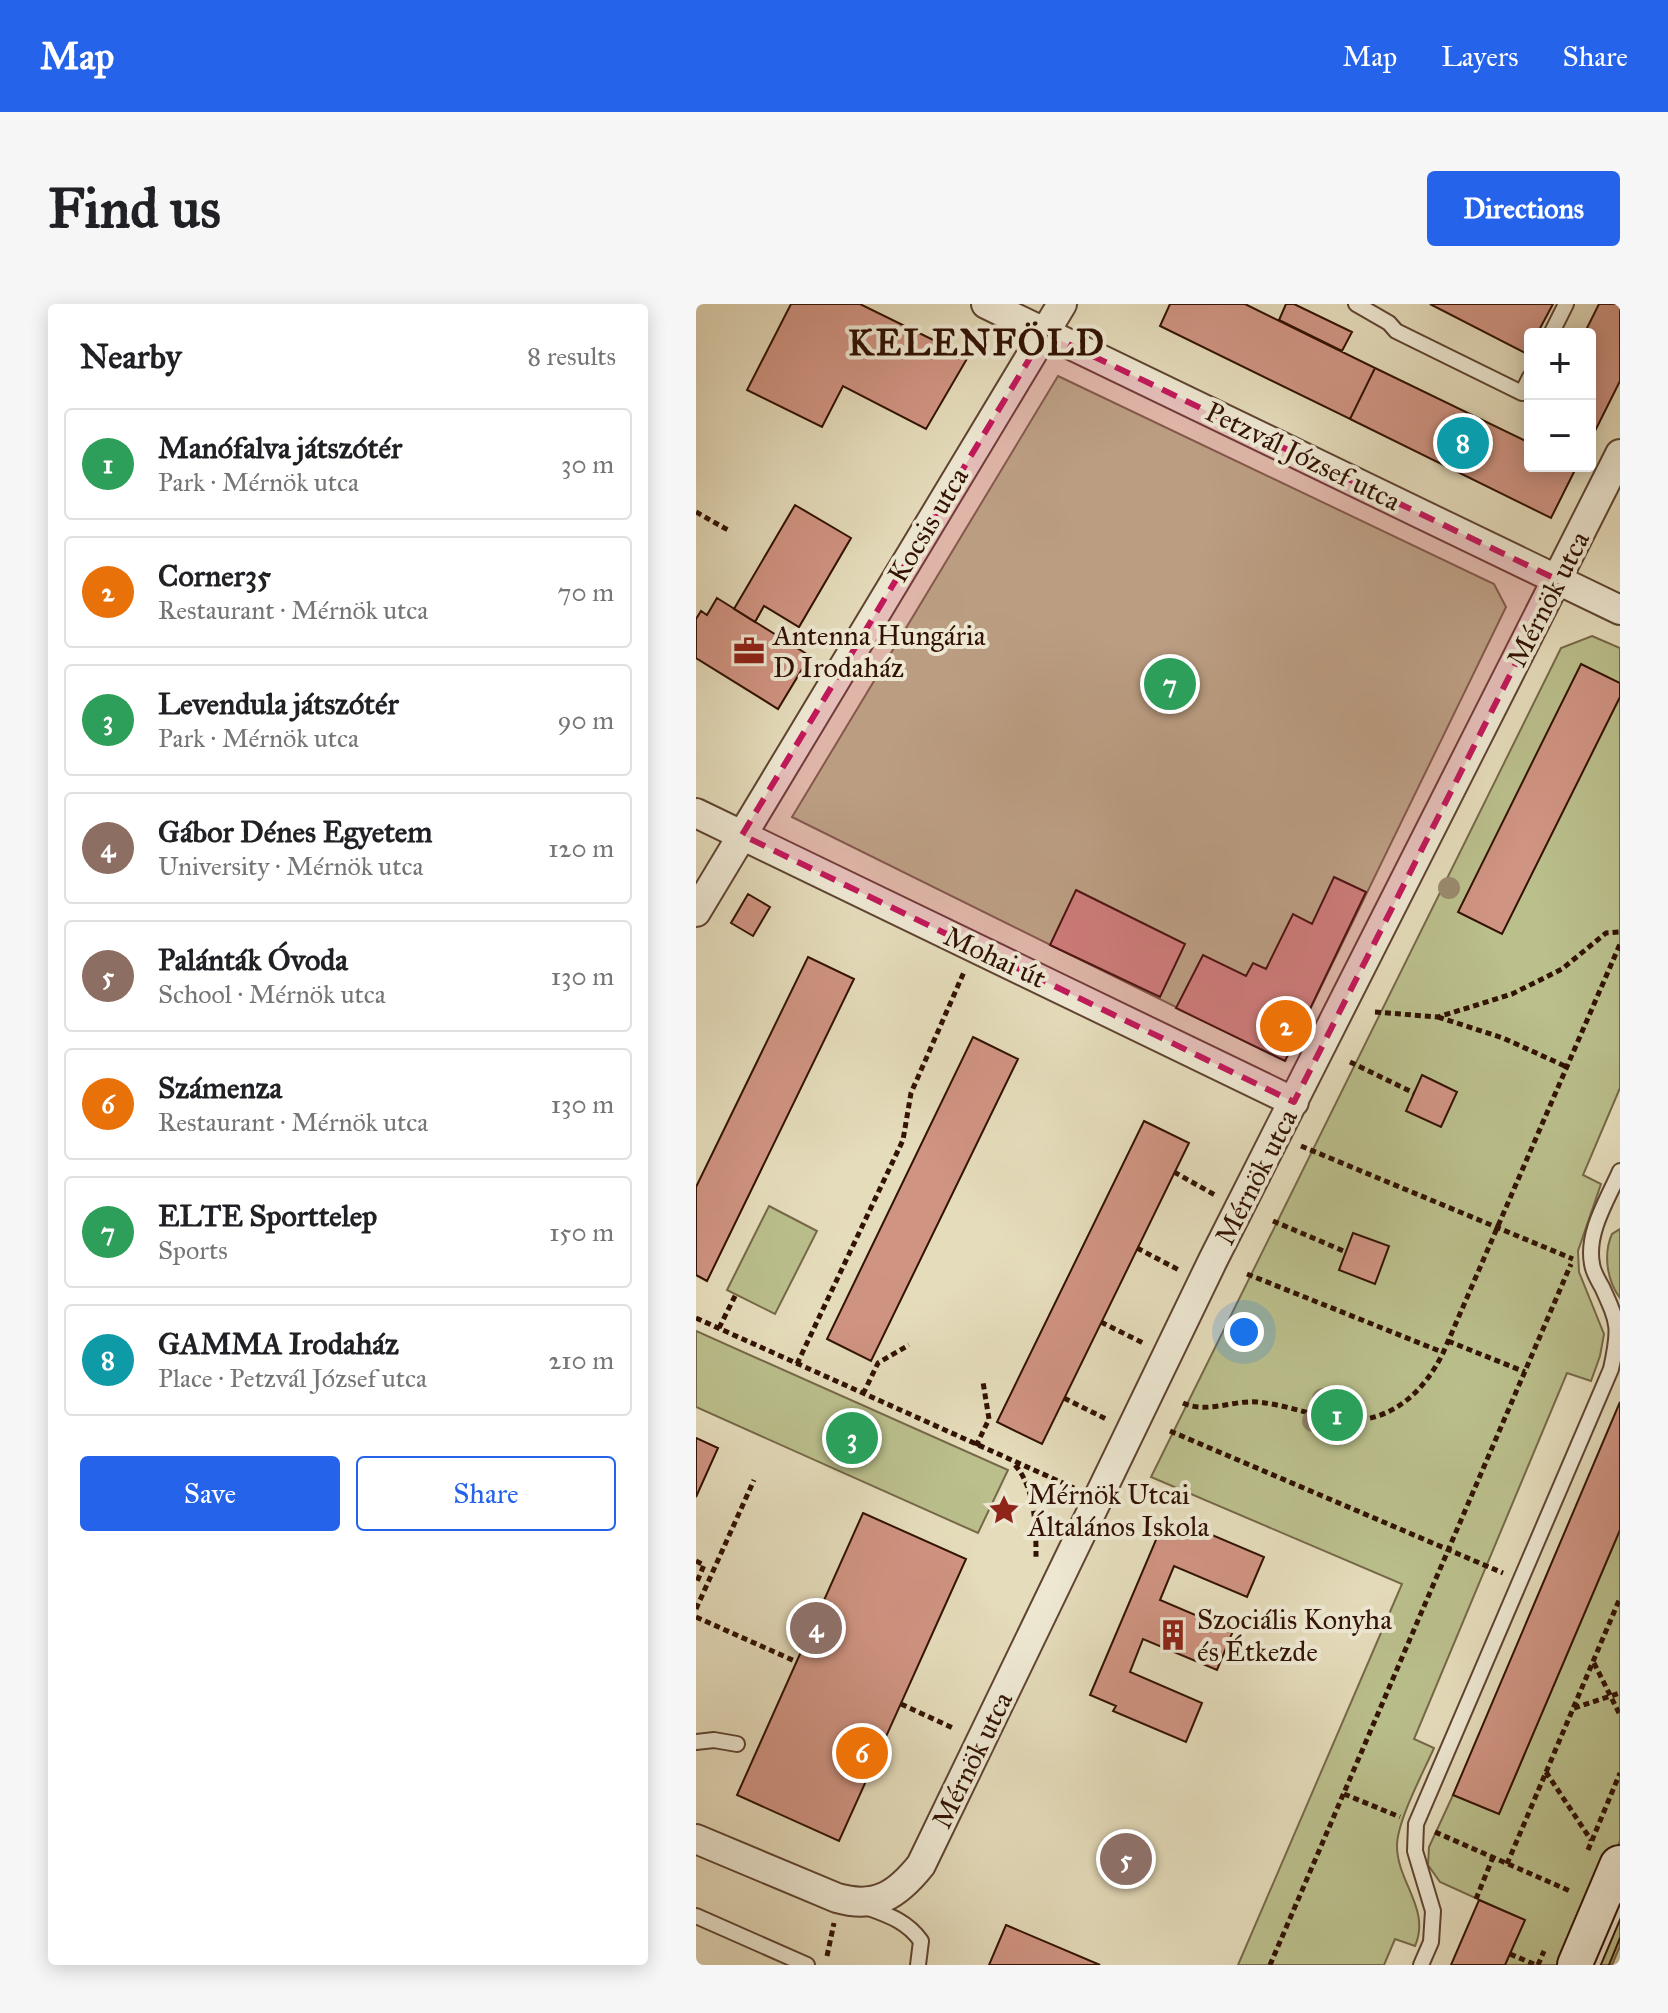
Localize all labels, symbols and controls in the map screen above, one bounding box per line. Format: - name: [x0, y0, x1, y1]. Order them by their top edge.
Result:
- text: Map: [40, 33, 114, 79]
- text: Map: [1342, 39, 1397, 74]
- text: Layers: [1441, 39, 1519, 74]
- text: Share: [1563, 39, 1628, 74]
- button: Directions: [1427, 171, 1620, 246]
- text: Find us: [48, 174, 221, 242]
- district label: KELENFÖLD: [848, 321, 1106, 365]
- map controls: [1524, 328, 1596, 472]
- button: +: [1524, 328, 1596, 400]
- text: Nearby: [80, 336, 182, 377]
- text: 8 results: [527, 340, 616, 372]
- street label: Petzvál József utca: [1200, 394, 1406, 518]
- button: −: [1524, 400, 1596, 472]
- pin: 8: [1437, 413, 1489, 473]
- text: Manófalva játszótér: [158, 430, 402, 466]
- text: 1: [103, 448, 113, 480]
- text: 30 m: [561, 448, 614, 480]
- street label: Kocsis utca: [880, 461, 976, 589]
- text: Park · Mérnök utca: [158, 466, 359, 498]
- street label: Mérnök utca: [1499, 525, 1597, 673]
- text: Corner35: [158, 558, 271, 594]
- text: 2: [102, 576, 114, 608]
- text: 70 m: [558, 576, 614, 608]
- text: Restaurant · Mérnök utca: [158, 594, 428, 626]
- place label: Antenna Hungária D Irodaház: [772, 618, 986, 685]
- office icon: Antenna Hungária D Irodaház: [732, 634, 766, 668]
- pin: 7: [1144, 654, 1196, 714]
- text: Levendula játszótér: [158, 686, 399, 722]
- text: 3: [103, 704, 113, 736]
- text: 90 m: [557, 704, 614, 736]
- text: Park · Mérnök utca: [158, 722, 359, 754]
- text: Gábor Dénes Egyetem: [158, 814, 432, 850]
- text: 4: [101, 832, 115, 864]
- text: 120 m: [548, 832, 614, 864]
- text: University · Mérnök utca: [158, 850, 423, 882]
- street label: Mohai út: [938, 918, 1052, 996]
- text: Palánták Óvoda: [158, 942, 348, 978]
- text: 5: [102, 960, 114, 992]
- text: 130 m: [551, 960, 614, 992]
- text: School · Mérnök utca: [158, 978, 386, 1010]
- pin: 2: [1260, 996, 1312, 1056]
- text: Számenza: [158, 1070, 282, 1106]
- text: 6: [101, 1088, 115, 1120]
- text: 130 m: [551, 1088, 614, 1120]
- street label: Mérnök utca: [1207, 1103, 1305, 1251]
- text: Restaurant · Mérnök utca: [158, 1106, 428, 1138]
- text: ELTE Sporttelep: [158, 1198, 377, 1234]
- text: 7: [101, 1216, 115, 1248]
- text: 150 m: [549, 1216, 614, 1248]
- text: Sports: [158, 1234, 228, 1266]
- your location: [1224, 1312, 1264, 1352]
- text: GAMMA Irodaház: [158, 1326, 399, 1362]
- text: 8: [101, 1344, 115, 1376]
- text: 210 m: [548, 1344, 614, 1376]
- text: Place · Petzvál József utca: [158, 1362, 427, 1394]
- pin: 1: [1311, 1385, 1363, 1445]
- pin: 3: [826, 1408, 878, 1468]
- button: Save: [80, 1456, 340, 1531]
- button: Share: [356, 1456, 616, 1531]
- place label: Mérnök Utcai Általános Iskola: [1027, 1477, 1210, 1544]
- place icon: Mérnök Utcai Általános Iskola: [987, 1493, 1021, 1527]
- pin: 4: [790, 1598, 842, 1658]
- place label: Szociális Konyha és Étkezde: [1197, 1602, 1392, 1669]
- building icon: Szociális Konyha és Étkezde: [1156, 1618, 1190, 1652]
- street label: Mérnök utca: [924, 1686, 1020, 1834]
- pin: 6: [836, 1723, 888, 1783]
- pin: 5: [1100, 1829, 1152, 1889]

